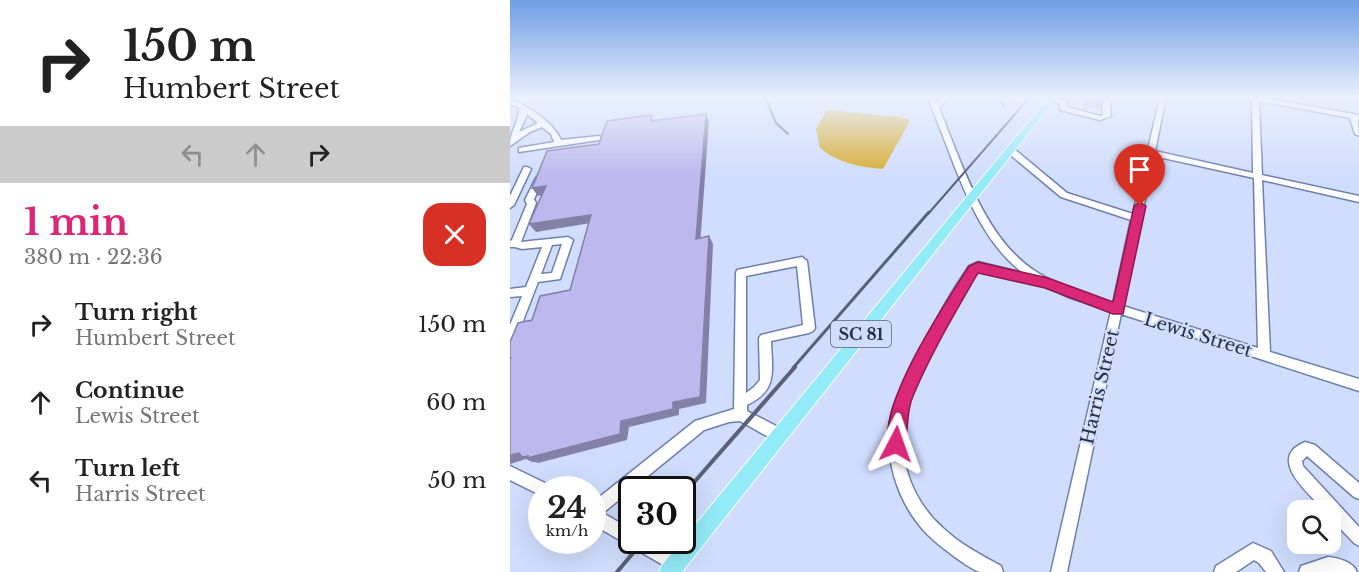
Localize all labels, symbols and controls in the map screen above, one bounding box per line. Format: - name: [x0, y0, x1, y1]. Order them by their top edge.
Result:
- text: 150 m: [123, 20, 256, 72]
- icon: right: [24, 24, 102, 102]
- text: Humbert Street: [123, 72, 340, 105]
- icon: left: [176, 138, 209, 171]
- icon: ahead: [239, 138, 272, 171]
- icon: right: [302, 138, 335, 171]
- pin: [1114, 144, 1165, 206]
- icon: arrive: [1123, 153, 1156, 186]
- text: 1 min: [24, 200, 128, 245]
- button: close: [423, 203, 486, 266]
- text: 380 m · 22:36: [24, 245, 163, 269]
- text: Turn right: [75, 299, 197, 326]
- icon: right: [24, 308, 57, 341]
- street label: Lewis Street: [1141, 308, 1255, 362]
- text: 150 m: [418, 311, 486, 338]
- road number: SC 81: [831, 321, 891, 347]
- text: Humbert Street: [75, 326, 236, 350]
- street label: Harris Street: [1076, 327, 1124, 447]
- text: Continue: [75, 377, 184, 404]
- icon: ahead: [24, 386, 57, 419]
- text: 60 m: [426, 389, 486, 416]
- text: Lewis Street: [75, 404, 200, 428]
- position arrow: [864, 412, 928, 476]
- text: Turn left: [75, 455, 180, 482]
- icon: left: [24, 464, 57, 497]
- text: 50 m: [428, 467, 486, 494]
- speed limit sign: 30: [618, 476, 696, 554]
- text: Harris Street: [75, 482, 205, 506]
- text: 24: [547, 489, 587, 526]
- map controls: [1287, 500, 1341, 554]
- button: search: [1287, 500, 1341, 554]
- text: km/h: [546, 521, 588, 540]

